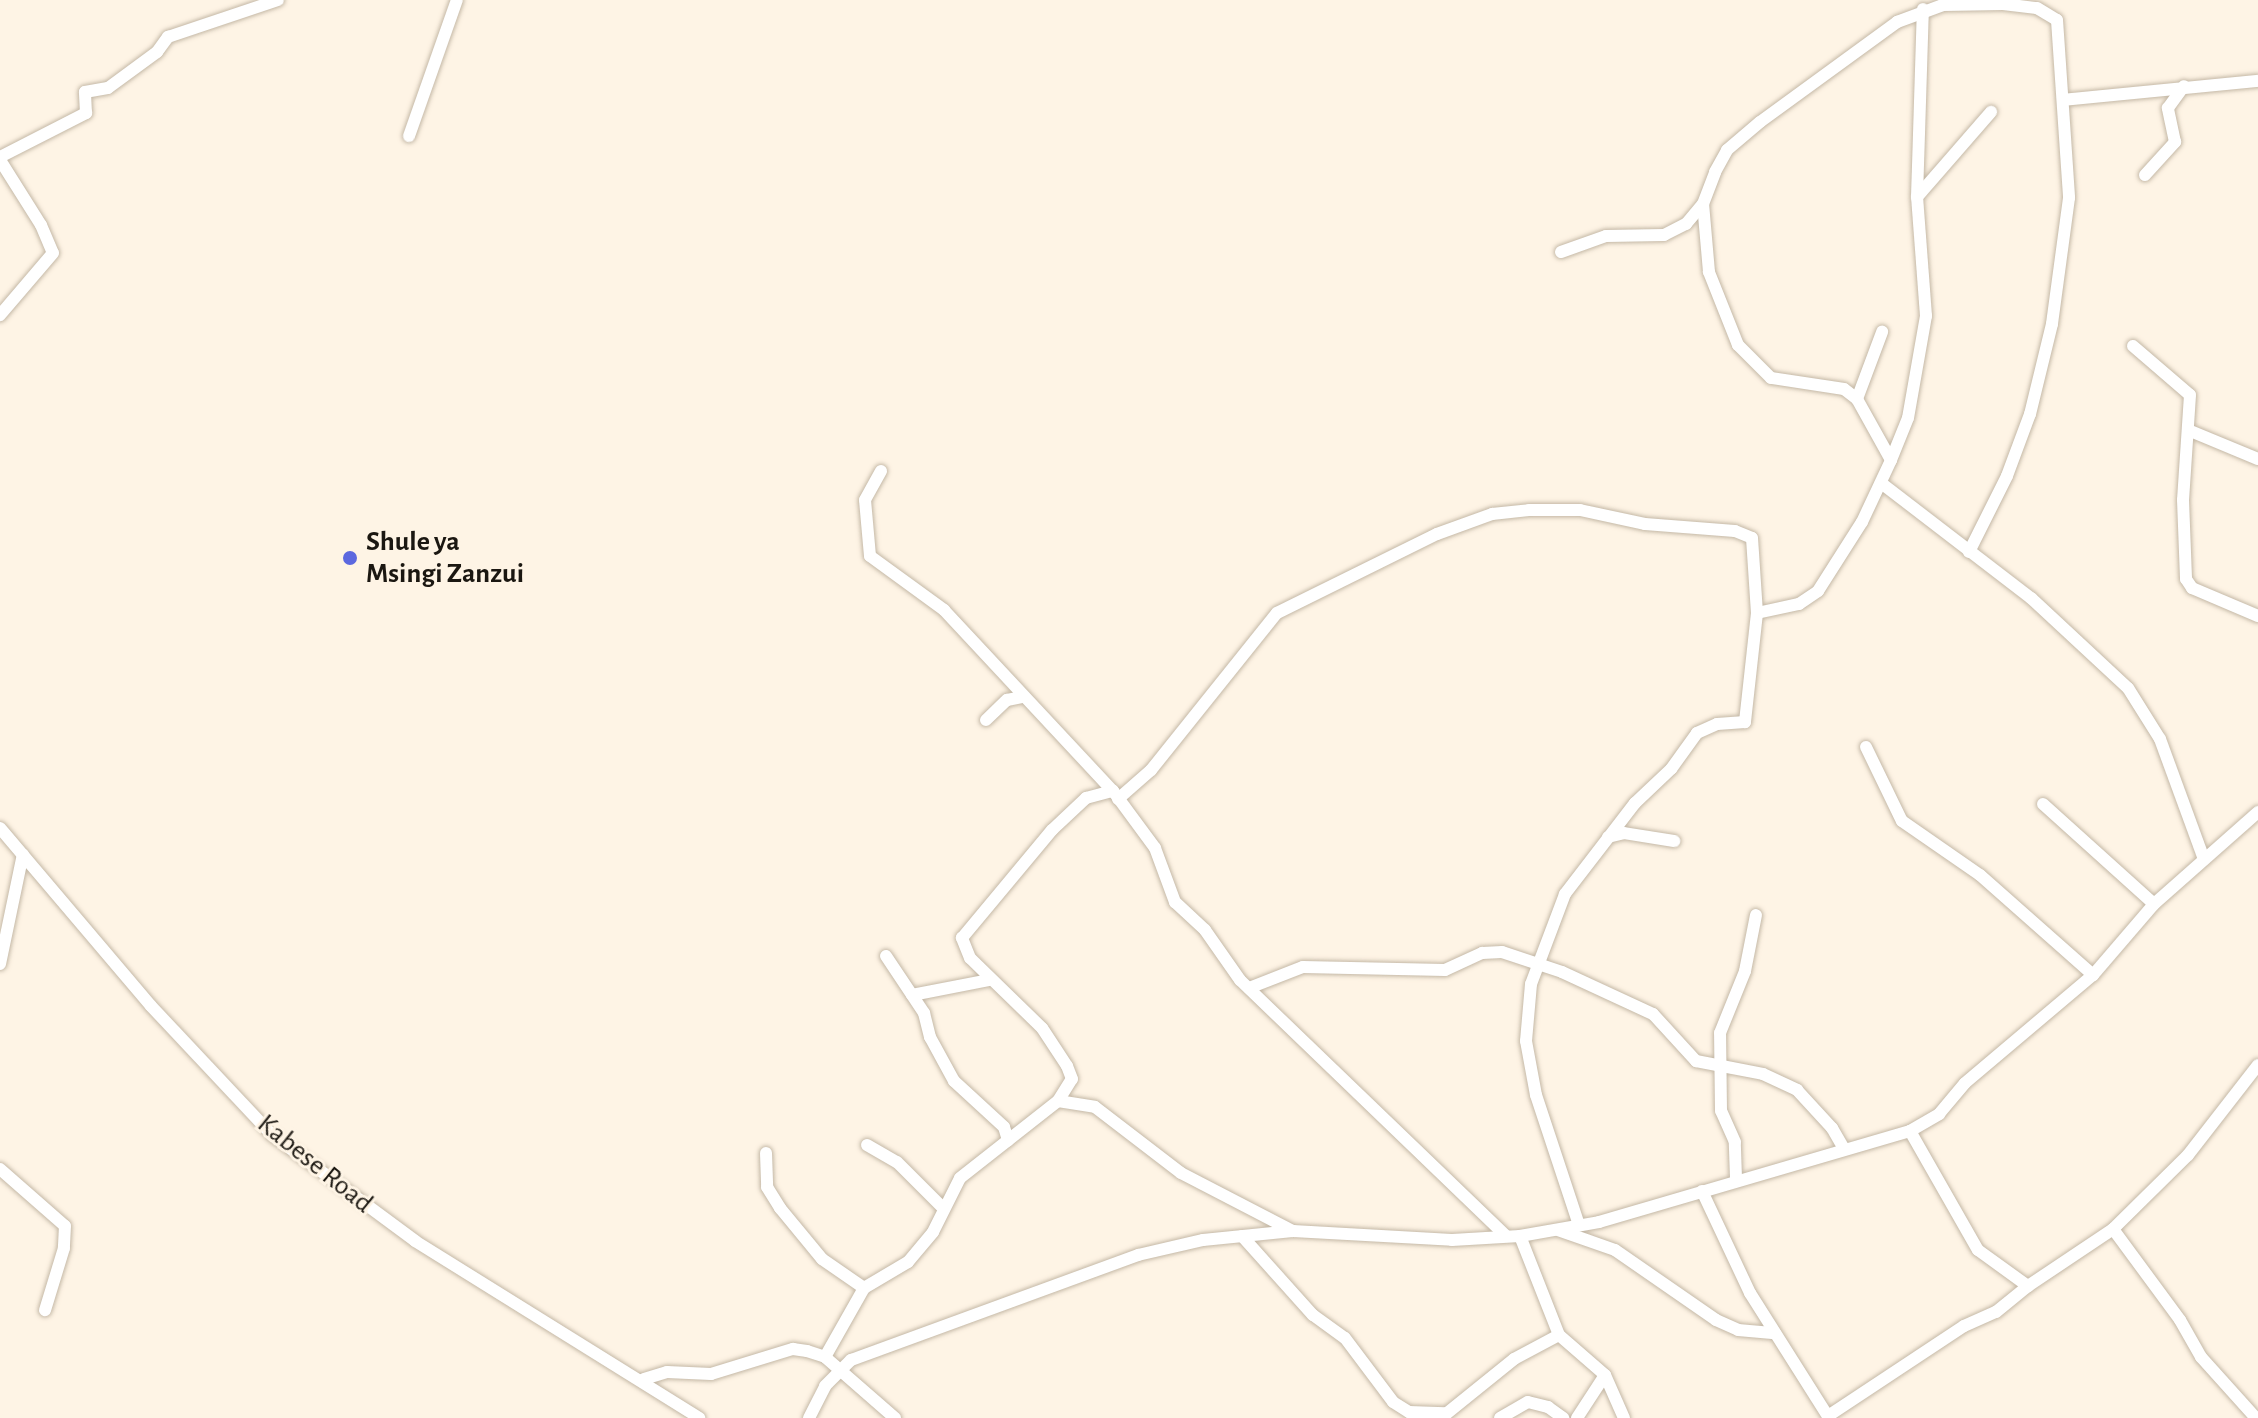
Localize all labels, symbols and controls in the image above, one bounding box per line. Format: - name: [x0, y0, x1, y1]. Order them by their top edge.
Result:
- place label: Shule ya Msingi Zanzui: [366, 525, 524, 591]
- marker: Shule ya Msingi Zanzui: [341, 549, 359, 567]
- street label: Kabese Road: [250, 1107, 380, 1221]

